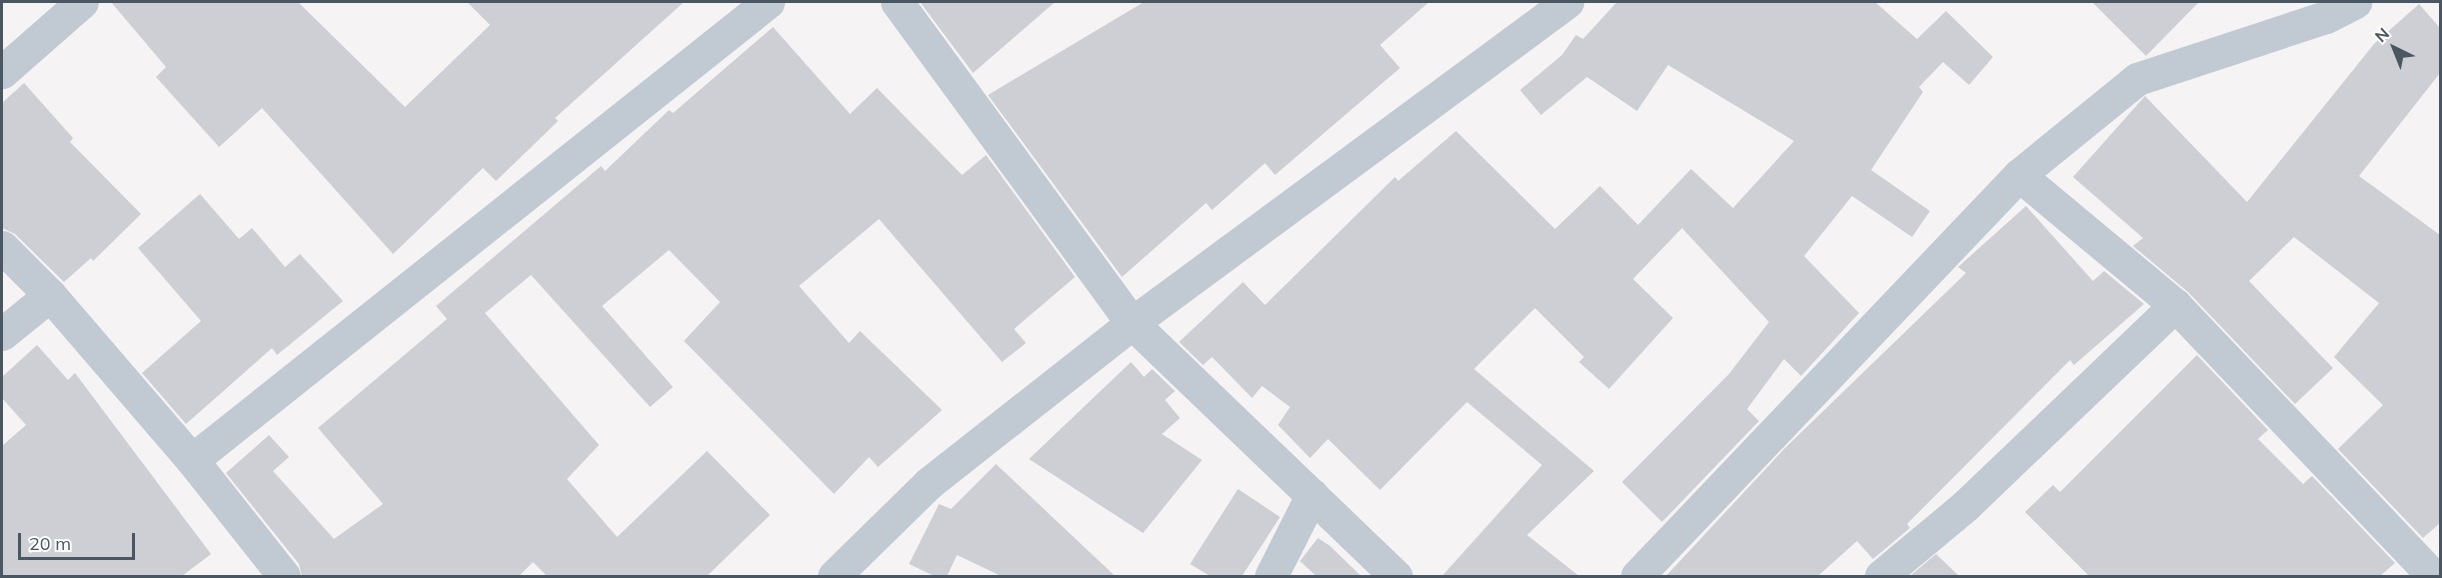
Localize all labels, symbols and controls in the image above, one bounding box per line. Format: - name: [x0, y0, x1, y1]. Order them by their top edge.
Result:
- north arrow: [2364, 18, 2424, 78]
- text: N: [2370, 23, 2393, 46]
- scale bar: [21, 521, 138, 559]
- text: 20 m: [29, 532, 71, 555]

